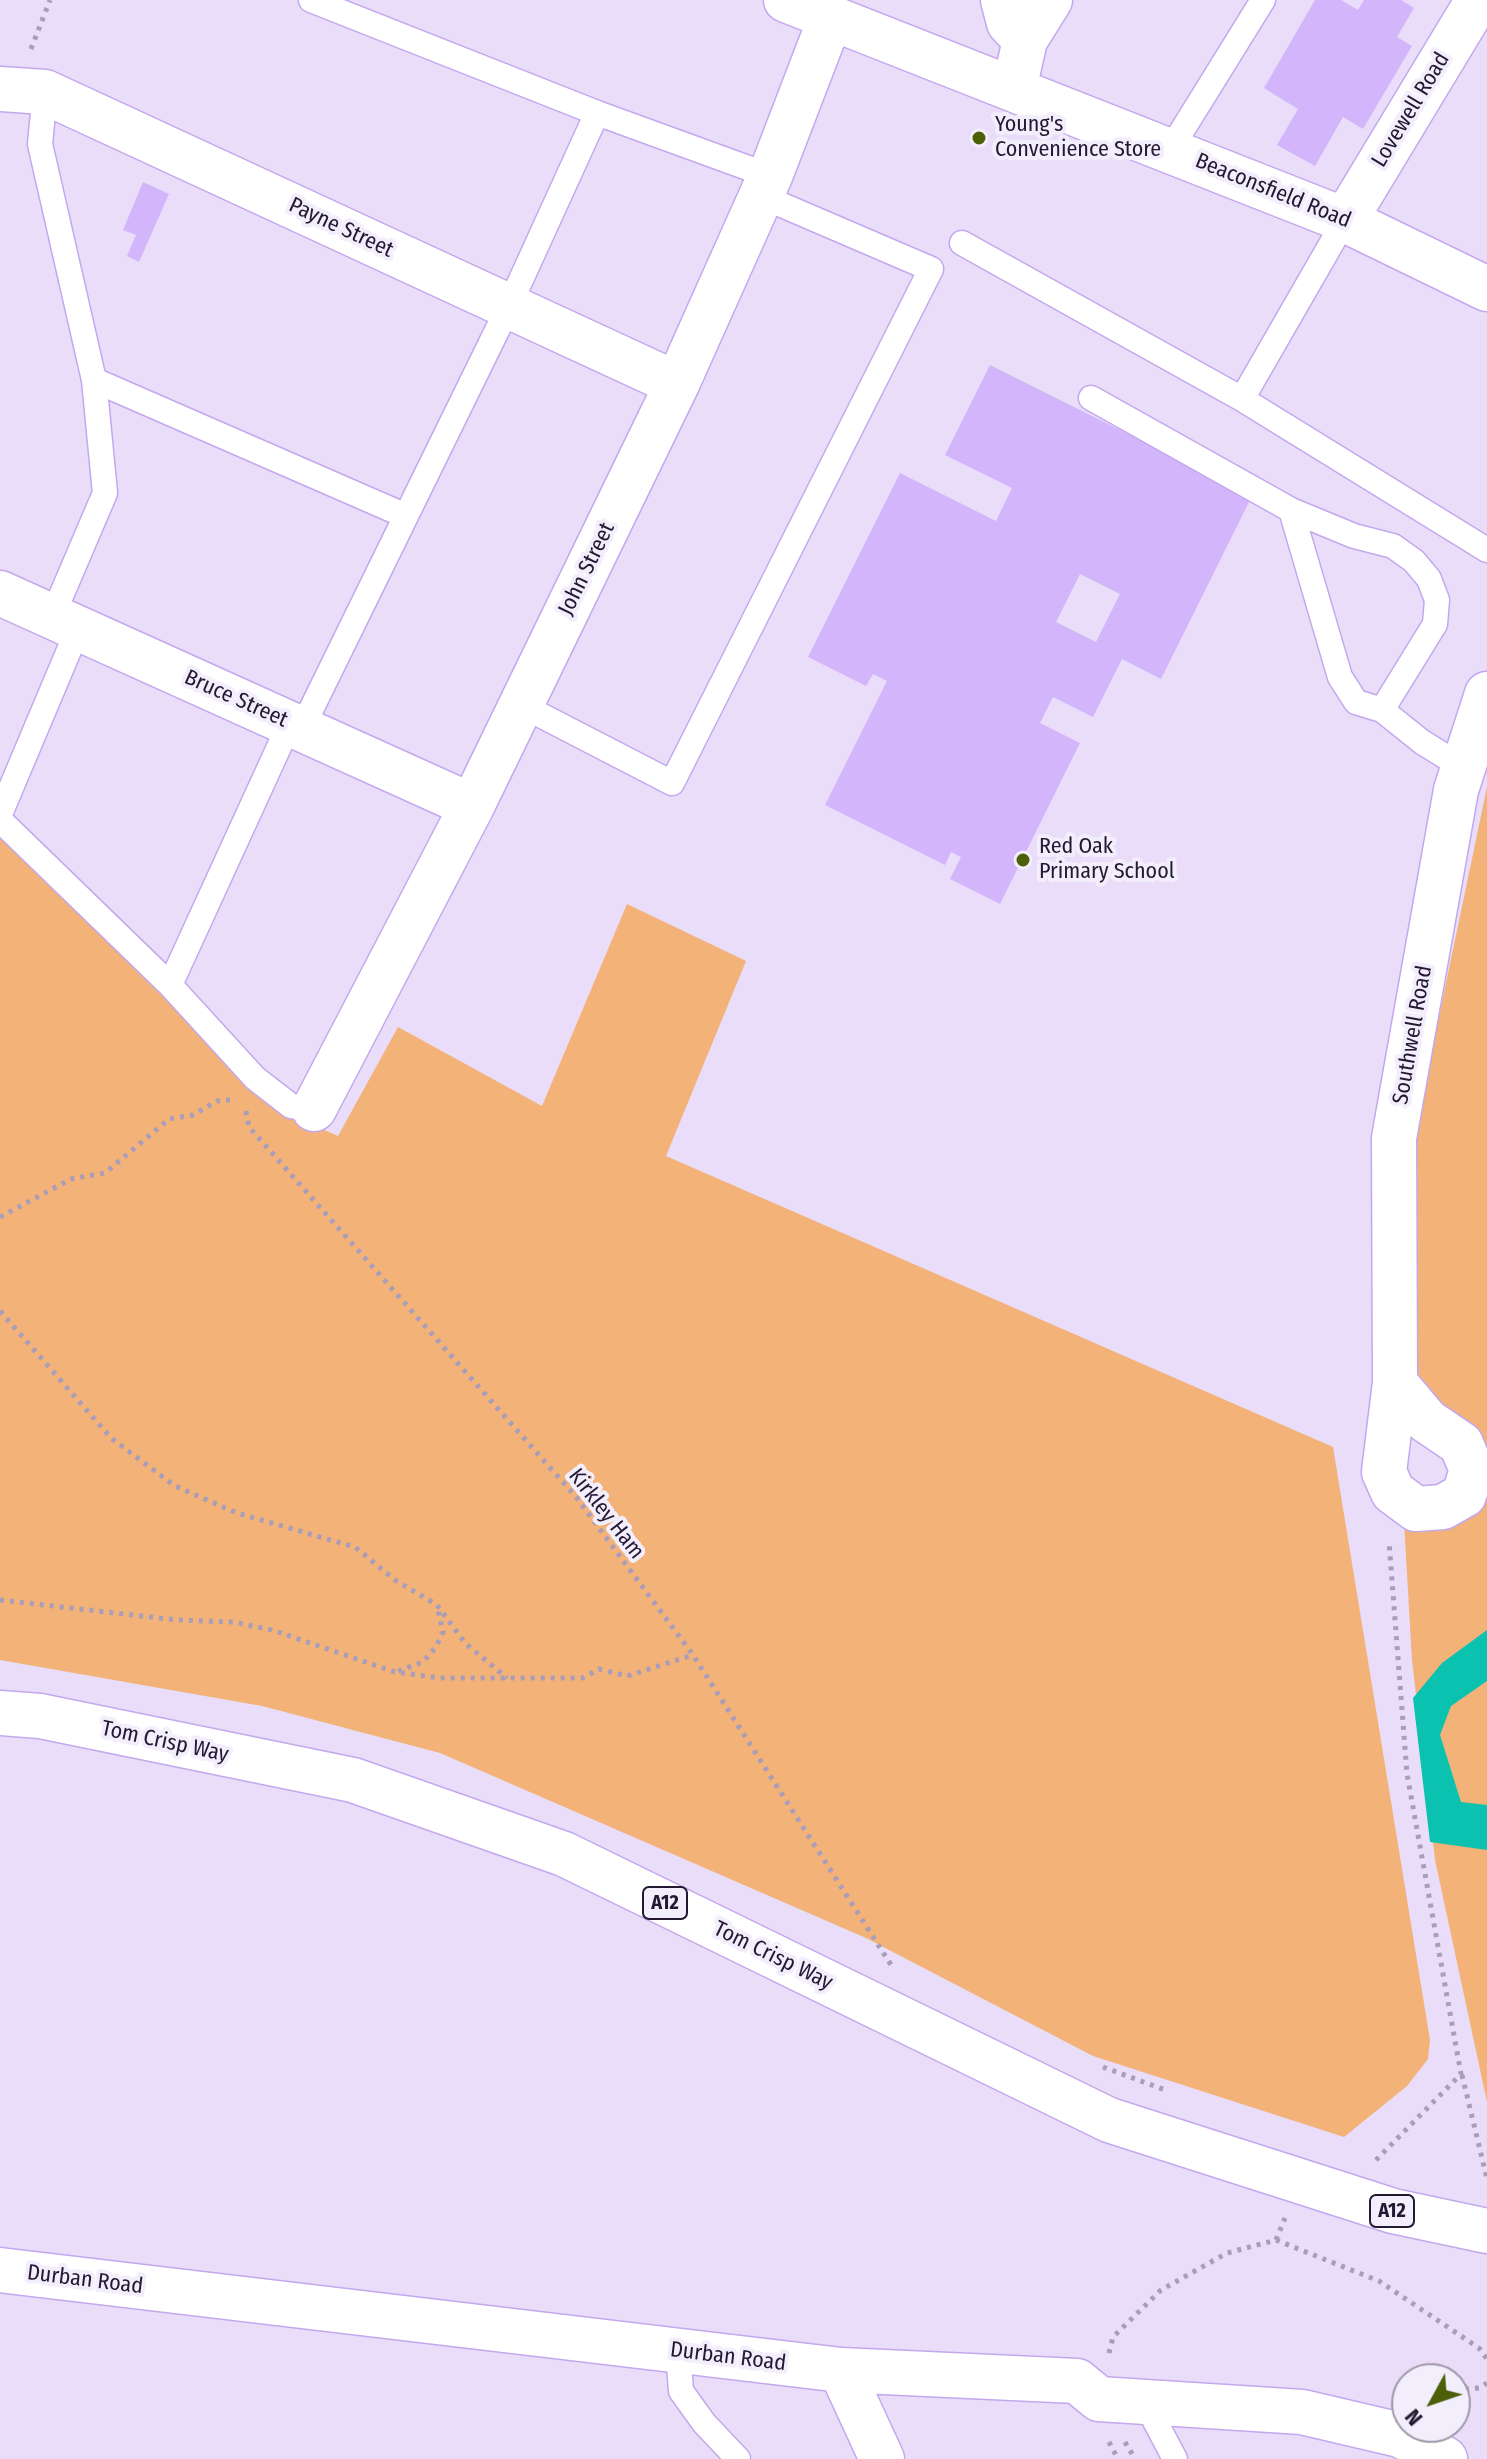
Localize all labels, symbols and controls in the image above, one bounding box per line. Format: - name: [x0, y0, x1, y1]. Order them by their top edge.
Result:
- street label: Lovewell Road: [1366, 48, 1456, 172]
- place label: Young's Convenience Store: [995, 112, 1161, 164]
- marker: Young's Convenience Store: [970, 129, 988, 147]
- street label: Beaconsfield Road: [1191, 148, 1355, 234]
- street label: Payne Street: [285, 192, 397, 264]
- street label: John Street: [553, 518, 621, 620]
- street label: Bruce Street: [180, 664, 292, 734]
- place label: Red Oak Primary School: [1039, 834, 1175, 886]
- marker: Red Oak Primary School: [1014, 851, 1032, 869]
- street label: Southwell Road: [1388, 964, 1438, 1106]
- street label: Kirkley Ham: [562, 1463, 650, 1565]
- street label: Tom Crisp Way: [99, 1716, 231, 1768]
- road number: A12: [643, 1887, 687, 1919]
- street label: Tom Crisp Way: [709, 1916, 837, 1996]
- road number: A12: [1370, 2195, 1414, 2227]
- street label: Durban Road: [26, 2260, 144, 2300]
- street label: Durban Road: [669, 2337, 787, 2377]
- north arrow: [1391, 2363, 1471, 2443]
- text: N: [1399, 2404, 1428, 2431]

